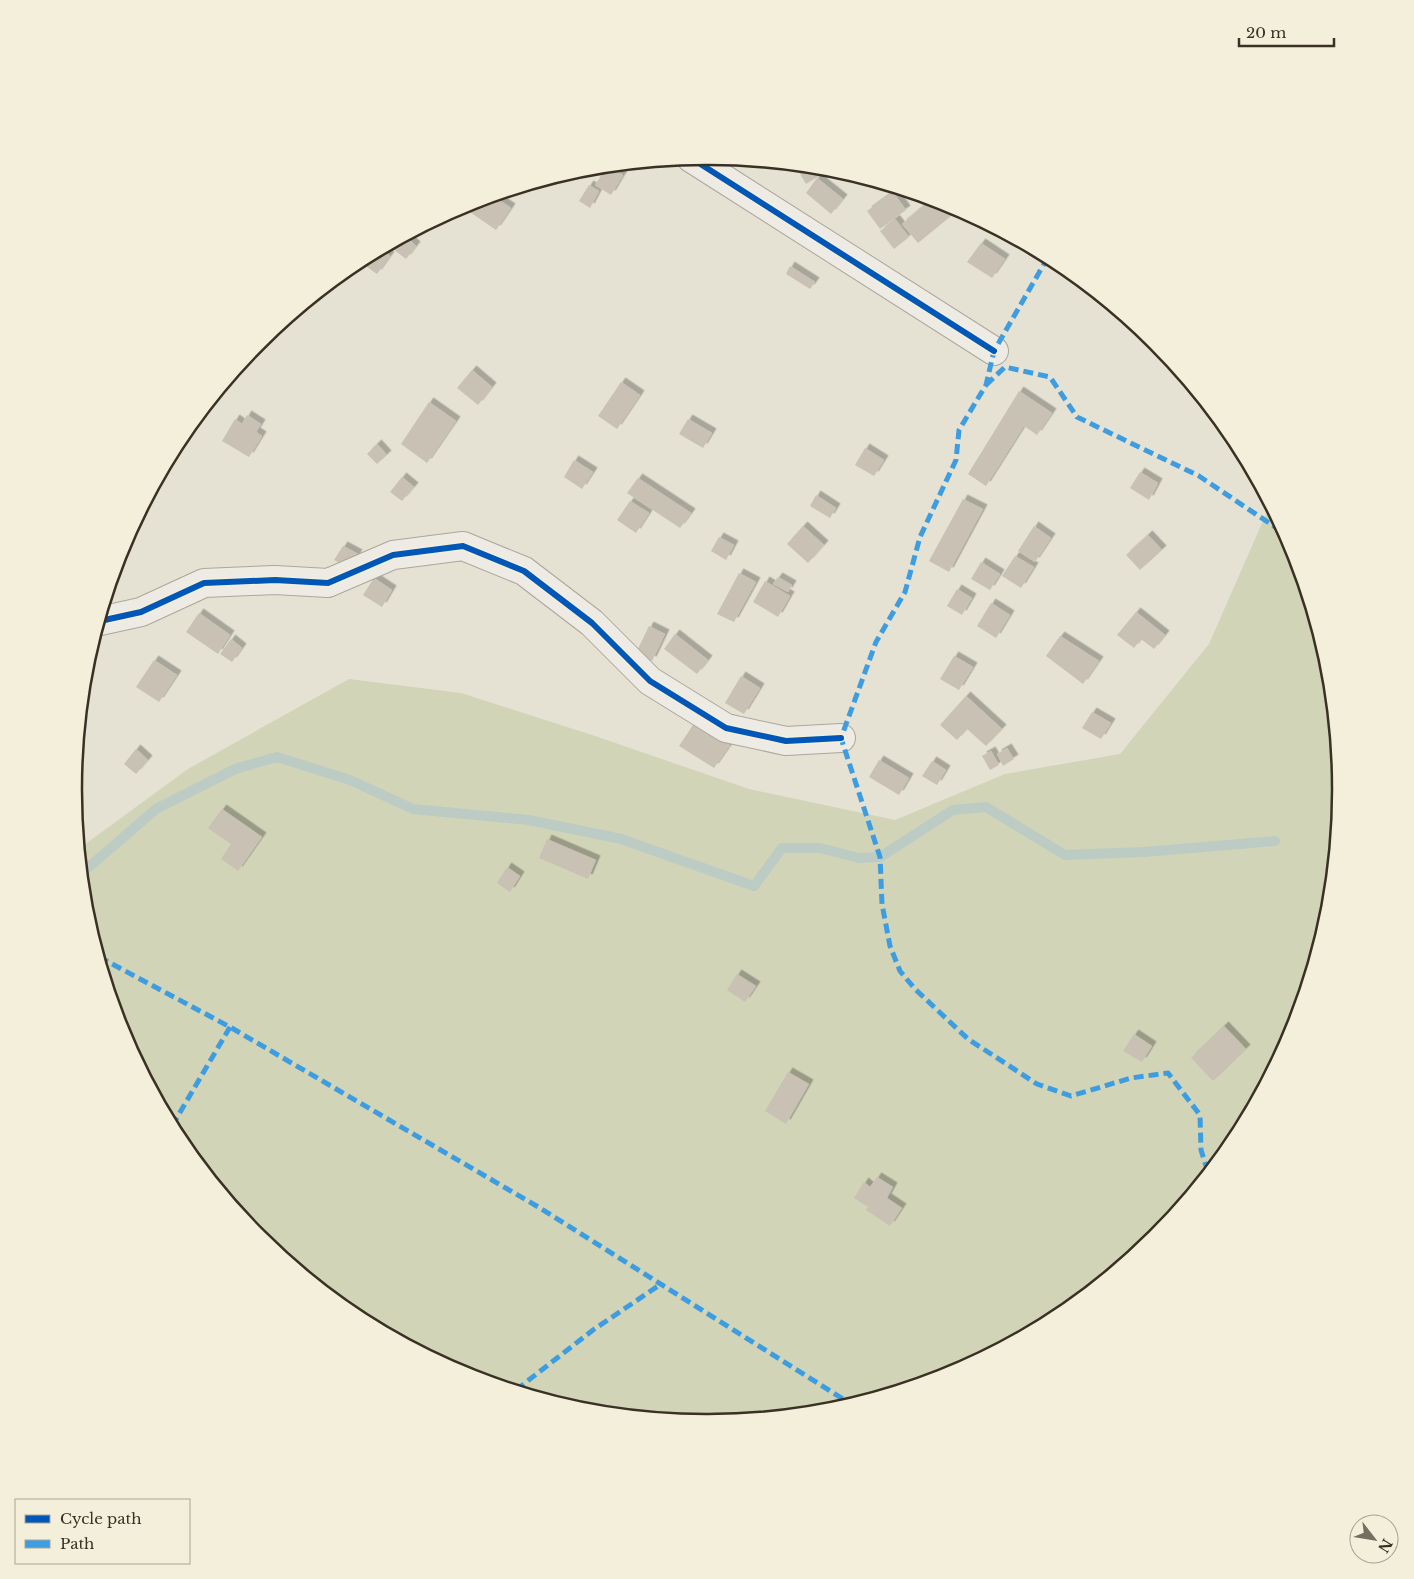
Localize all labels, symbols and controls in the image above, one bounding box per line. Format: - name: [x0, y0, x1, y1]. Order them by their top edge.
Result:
- scale bar: [1239, 15, 1334, 47]
- text: 20 m: [1246, 23, 1286, 42]
- legend: [15, 1499, 190, 1564]
- text: Cycle path: [60, 1509, 142, 1528]
- north arrow: [1349, 1514, 1399, 1564]
- text: Path: [60, 1534, 94, 1553]
- text: N: [1374, 1535, 1396, 1556]

